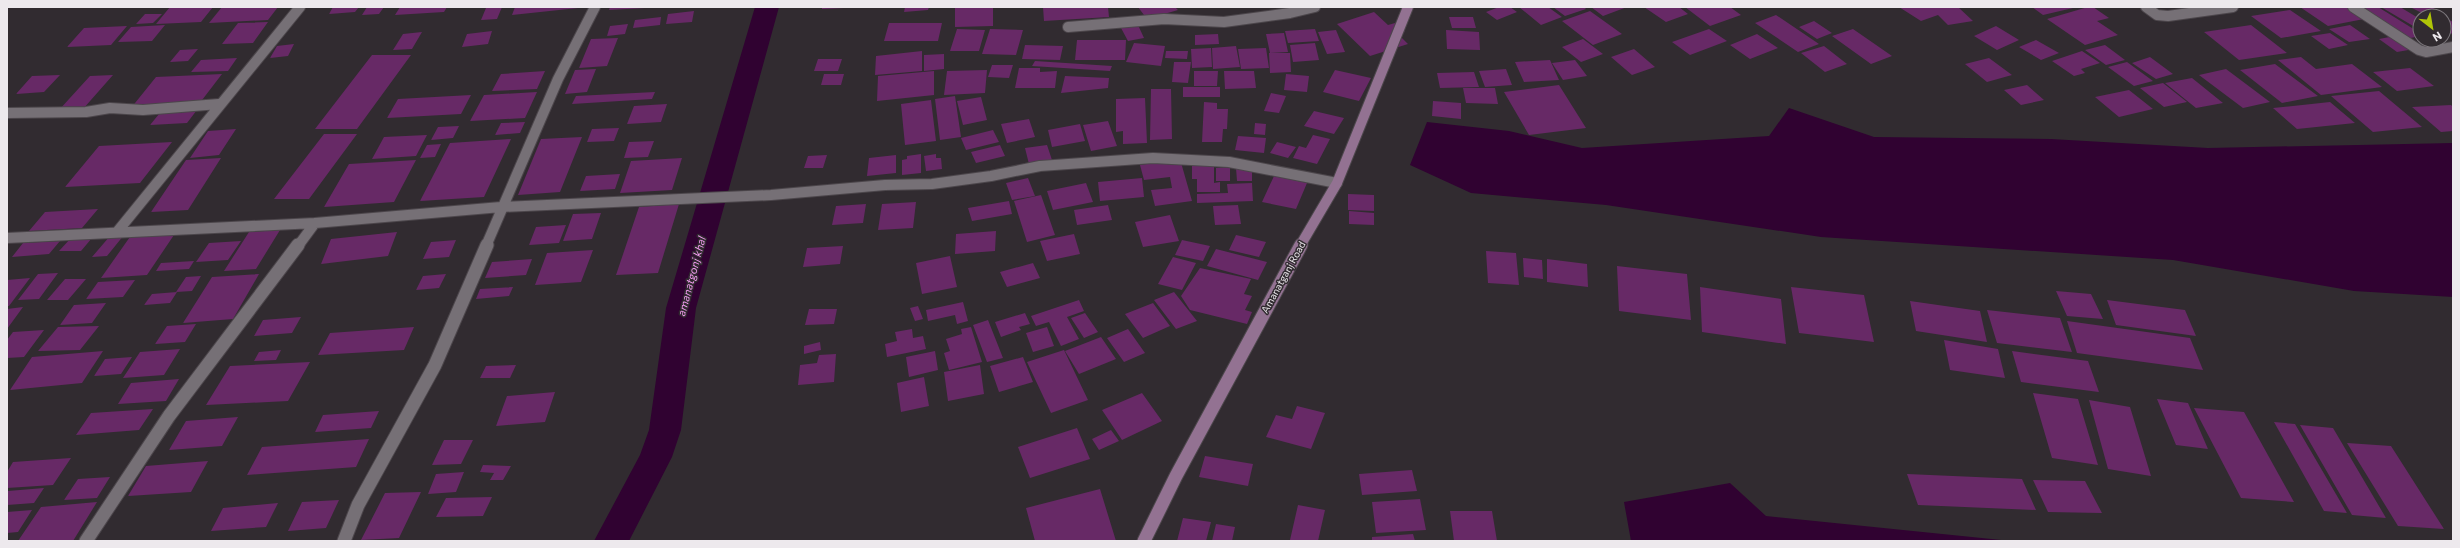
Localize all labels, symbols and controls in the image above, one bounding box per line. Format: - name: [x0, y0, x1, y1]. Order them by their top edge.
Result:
- north arrow: [2412, 8, 2452, 48]
- text: N: [2431, 29, 2444, 45]
- water label: amanatgonj khal: [674, 234, 708, 317]
- street label: Amanatganj Road: [1258, 239, 1308, 315]

